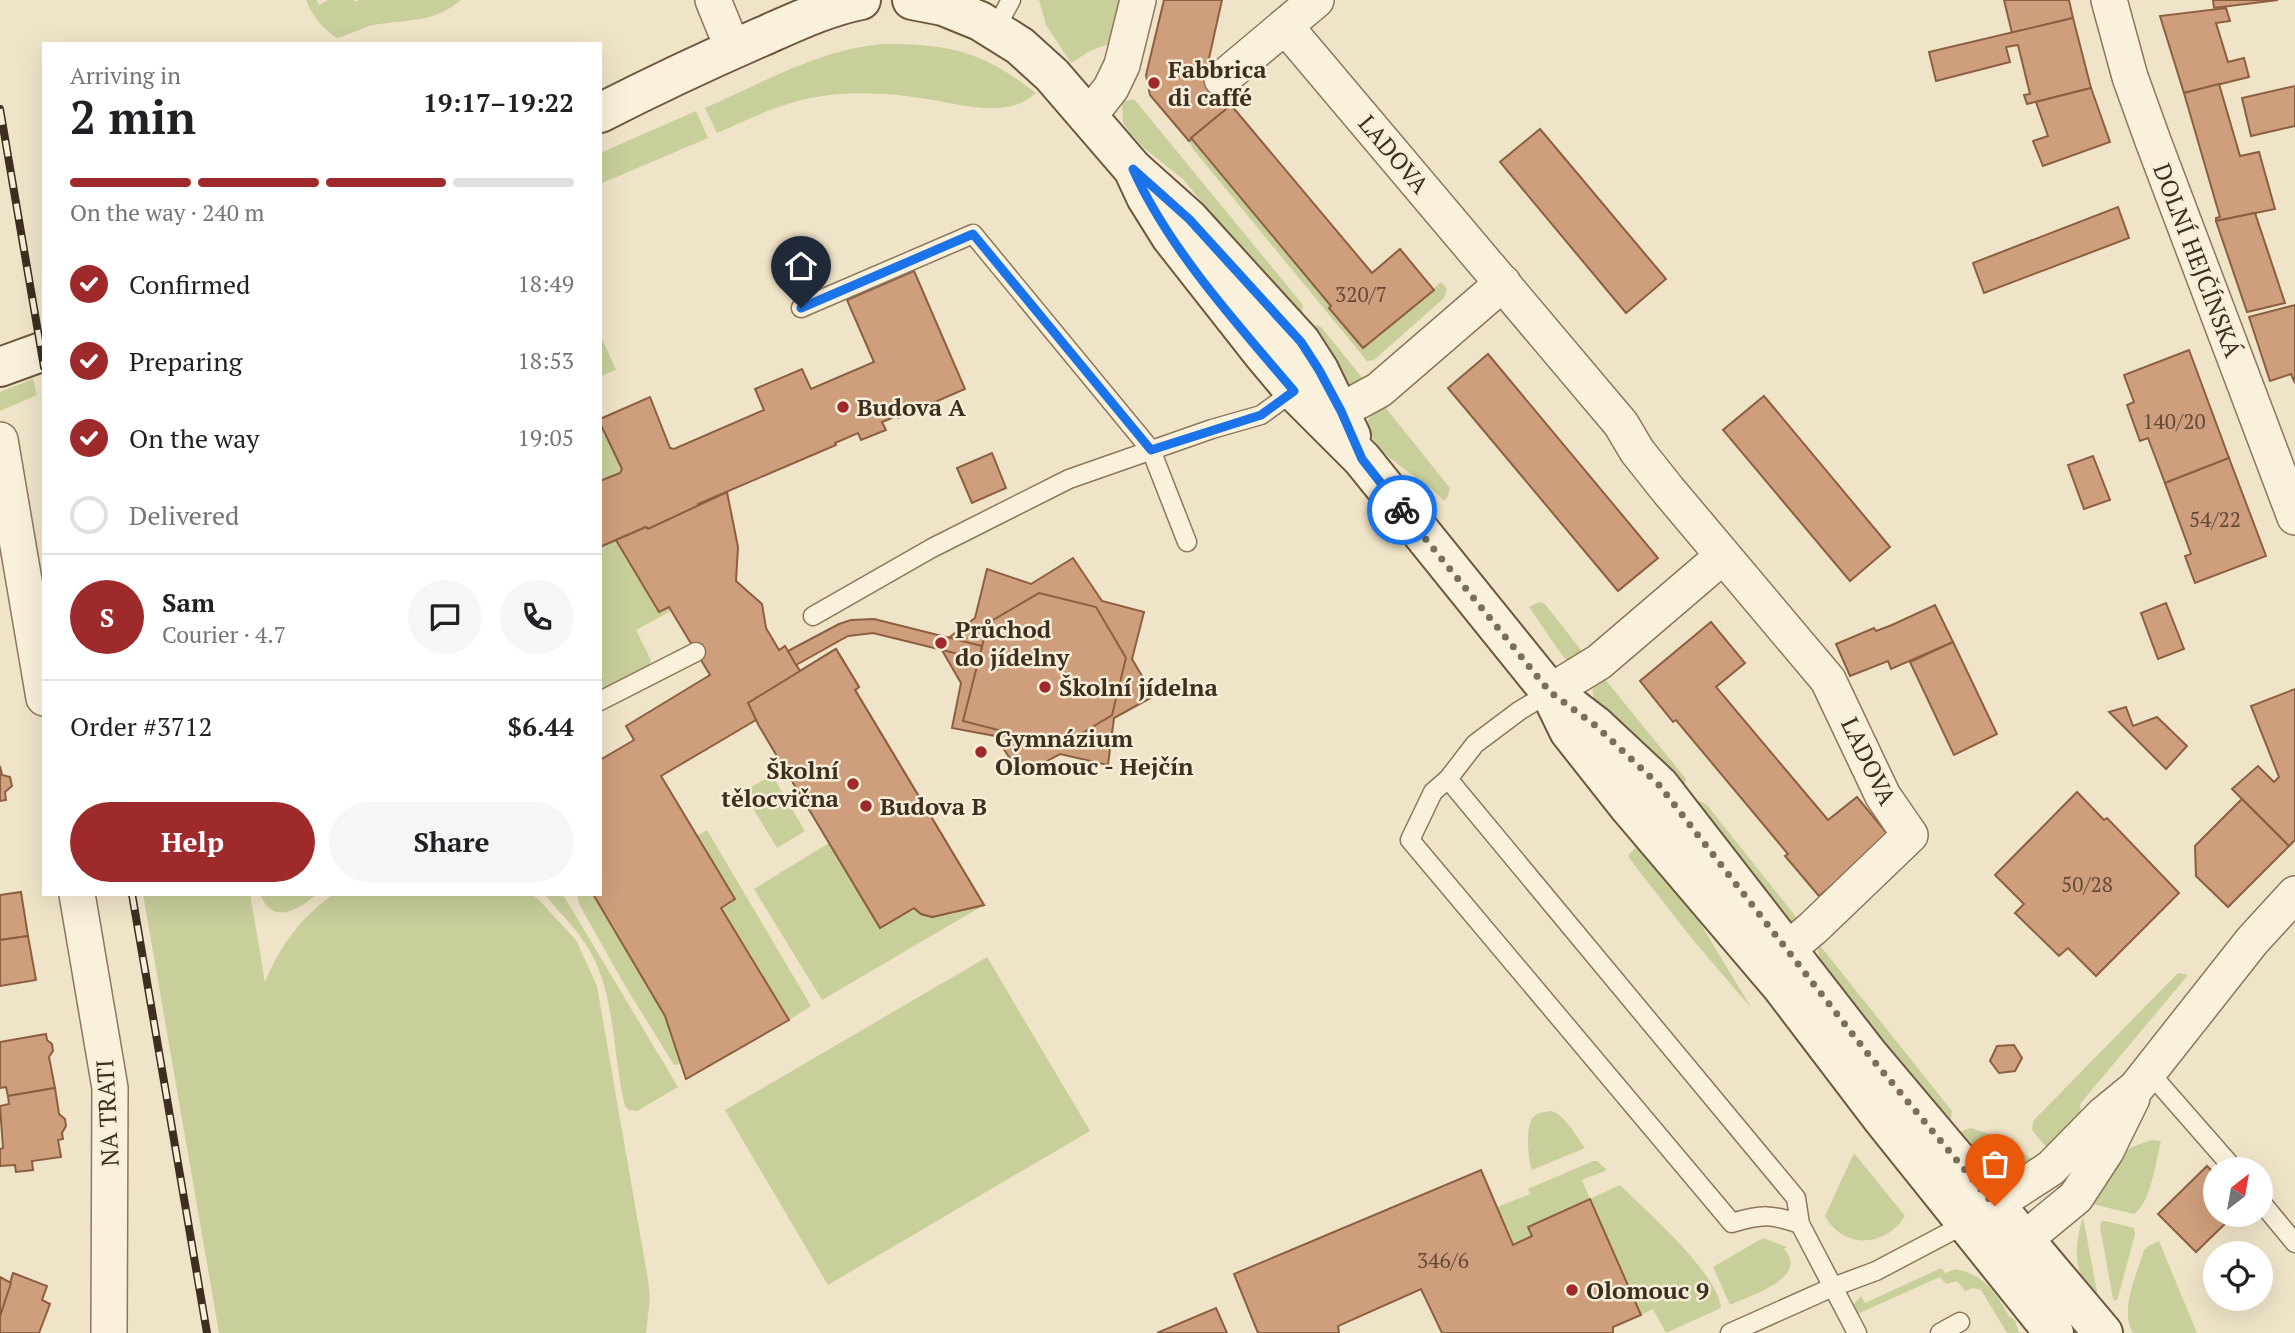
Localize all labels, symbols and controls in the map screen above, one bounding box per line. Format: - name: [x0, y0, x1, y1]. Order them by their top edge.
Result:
- place label: Fabbrica di caffé: [1168, 53, 1267, 113]
- text: Arriving in: [70, 60, 181, 91]
- marker: Fabbrica di caffé: [1146, 75, 1162, 91]
- text: 19:17–19:22: [423, 85, 574, 119]
- text: 2 min: [70, 86, 196, 147]
- street label: LADOVA: [1352, 108, 1437, 201]
- street label: DOLNÍ HEJČÍNSKÁ: [2146, 159, 2250, 362]
- text: On the way · 240 m: [70, 197, 264, 228]
- pin: [771, 236, 831, 308]
- icon: home: [782, 247, 820, 285]
- icon: check: [70, 265, 108, 303]
- text: Confirmed: [129, 267, 250, 301]
- text: 18:49: [517, 268, 574, 299]
- house number: 320/7: [1335, 280, 1387, 308]
- icon: check: [70, 342, 108, 380]
- text: Preparing: [129, 344, 242, 378]
- text: 18:53: [517, 345, 574, 376]
- place label: Budova A: [857, 391, 966, 423]
- marker: Budova A: [835, 399, 851, 415]
- house number: 140/20: [2142, 407, 2206, 435]
- icon: check: [70, 419, 108, 457]
- text: On the way: [129, 421, 260, 455]
- text: 19:05: [517, 422, 574, 453]
- courier: [1367, 475, 1437, 545]
- icon: bike: [1383, 491, 1421, 529]
- text: Delivered: [129, 498, 239, 532]
- house number: 54/22: [2189, 505, 2241, 533]
- button: chat: [408, 580, 482, 654]
- button: phone: [500, 580, 574, 654]
- text: Sam: [162, 585, 215, 619]
- text: S: [100, 600, 114, 634]
- place label: Průchod do jídelny: [955, 613, 1070, 673]
- text: Courier · 4.7: [162, 619, 286, 650]
- marker: Průchod do jídelny: [933, 635, 949, 651]
- place label: Školní jídelna: [1059, 671, 1218, 703]
- marker: Školní jídelna: [1037, 679, 1053, 695]
- text: Order #3712: [70, 709, 212, 743]
- text: $6.44: [508, 709, 574, 743]
- street label: LADOVA: [1834, 712, 1904, 811]
- place label: Gymnázium Olomouc - Hejčín: [995, 722, 1194, 782]
- marker: Gymnázium Olomouc - Hejčín: [973, 744, 989, 760]
- place label: Školní tělocvična: [721, 754, 840, 814]
- marker: Školní tělocvična: [845, 776, 861, 792]
- place label: Budova B: [880, 790, 987, 822]
- marker: Budova B: [858, 798, 874, 814]
- button: Help: [70, 802, 315, 882]
- button: Share: [329, 802, 574, 882]
- house number: 50/28: [2061, 870, 2113, 898]
- street label: NA TRATI: [88, 1059, 126, 1167]
- pin: [1965, 1134, 2025, 1206]
- icon: bag: [1976, 1145, 2014, 1183]
- north arrow: [2203, 1157, 2273, 1227]
- map controls: [2203, 1157, 2273, 1311]
- button: locate: [2203, 1241, 2273, 1311]
- house number: 346/6: [1417, 1246, 1469, 1274]
- place label: Olomouc 9: [1586, 1274, 1709, 1306]
- marker: Olomouc 9: [1564, 1282, 1580, 1298]

